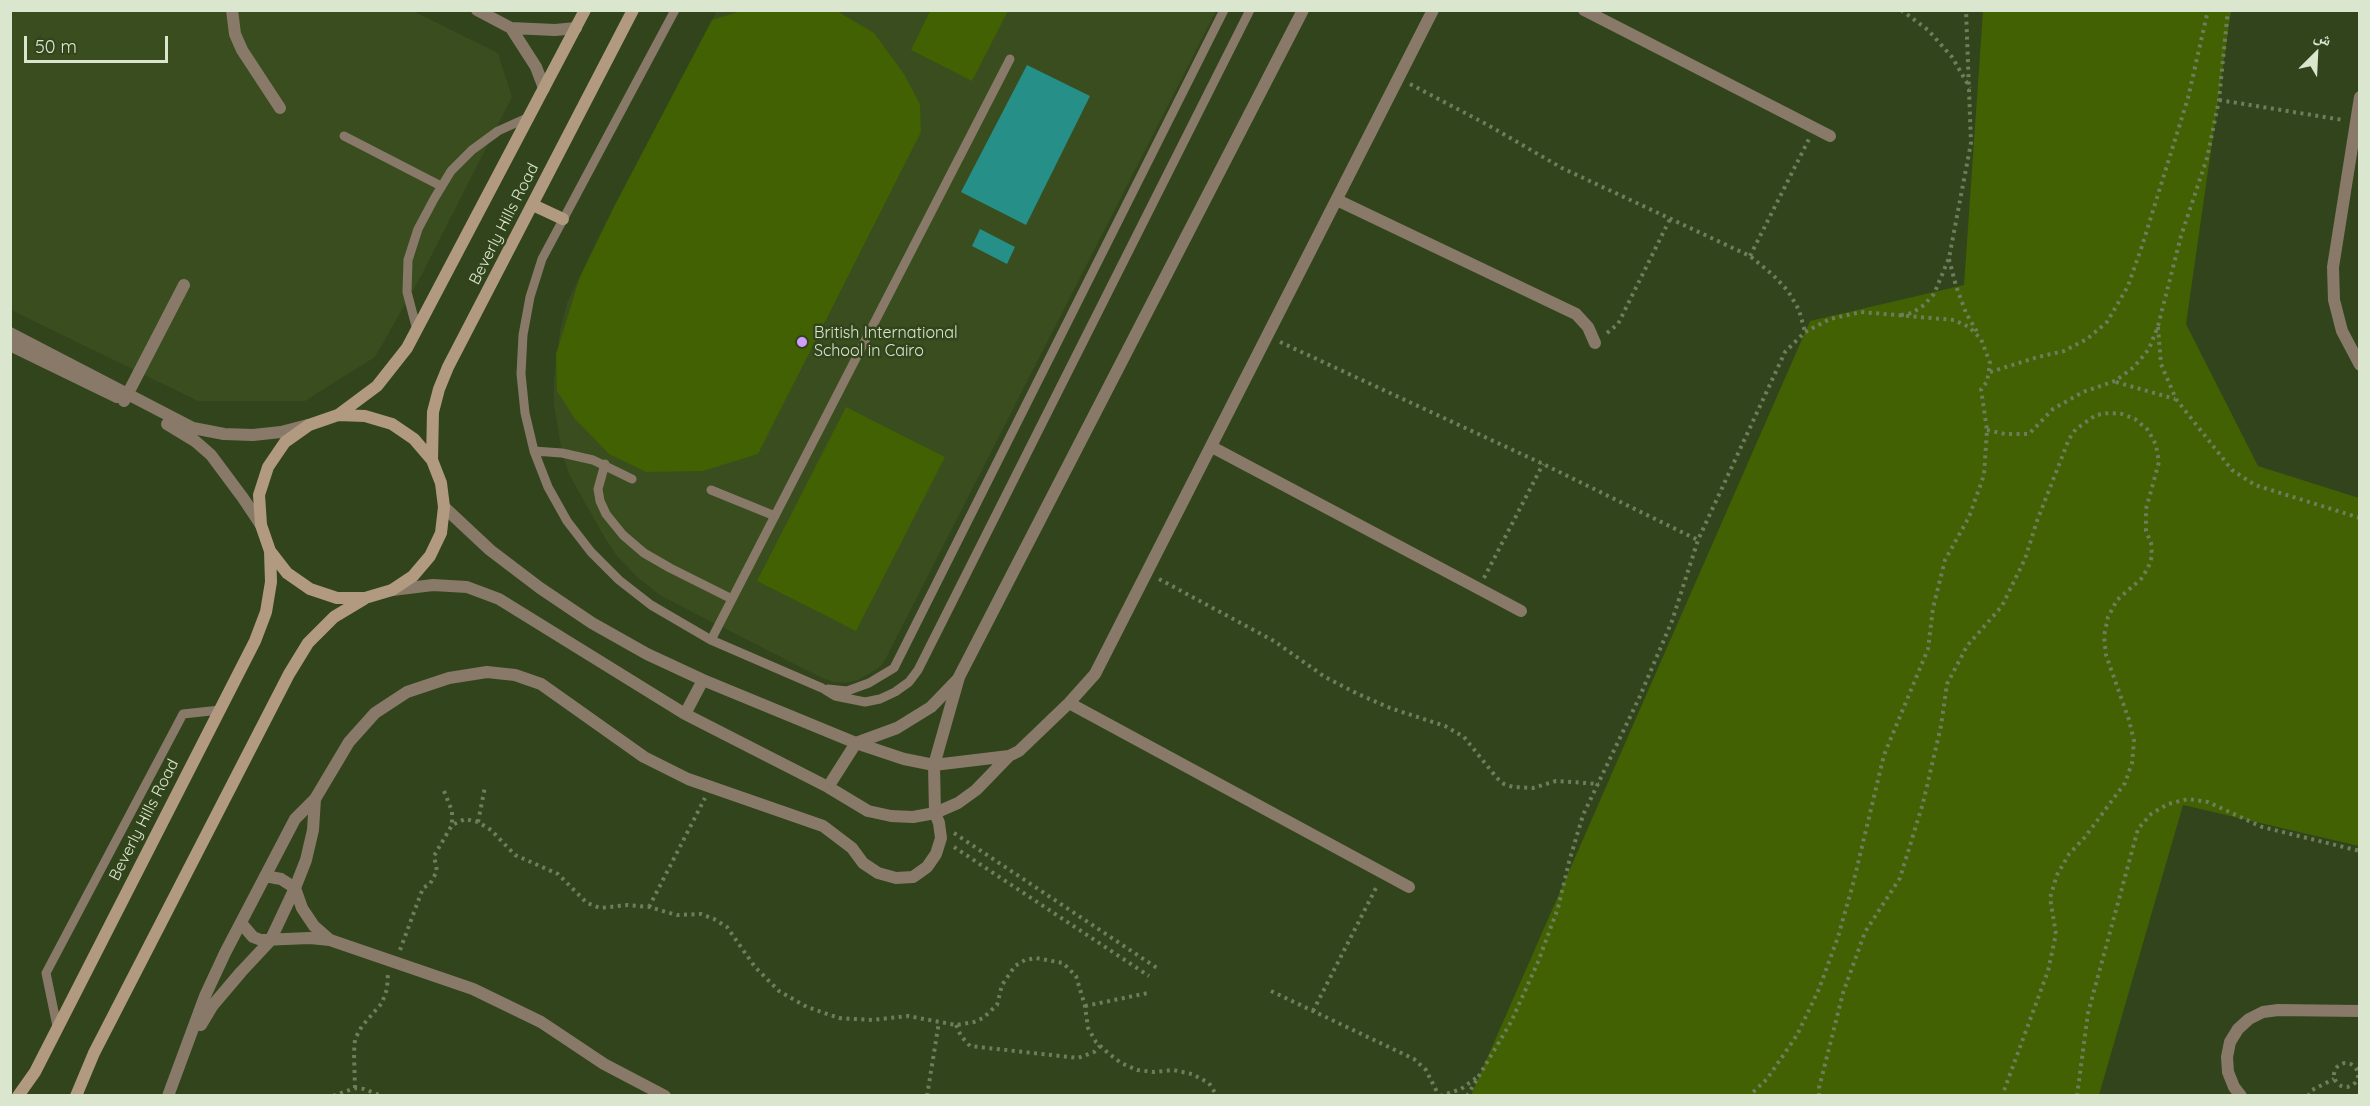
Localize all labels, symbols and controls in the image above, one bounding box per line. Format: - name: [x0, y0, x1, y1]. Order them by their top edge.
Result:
- scale bar: [27, 24, 171, 62]
- north arrow: [2286, 24, 2346, 84]
- text: ش: [2311, 25, 2335, 50]
- text: 50 m: [35, 35, 77, 58]
- street label: Beverly Hills Road: [465, 160, 543, 288]
- place label: British International School in Cairo: [814, 323, 958, 361]
- marker: British International School in Cairo: [795, 335, 809, 349]
- street label: Beverly Hills Road: [105, 756, 183, 884]

